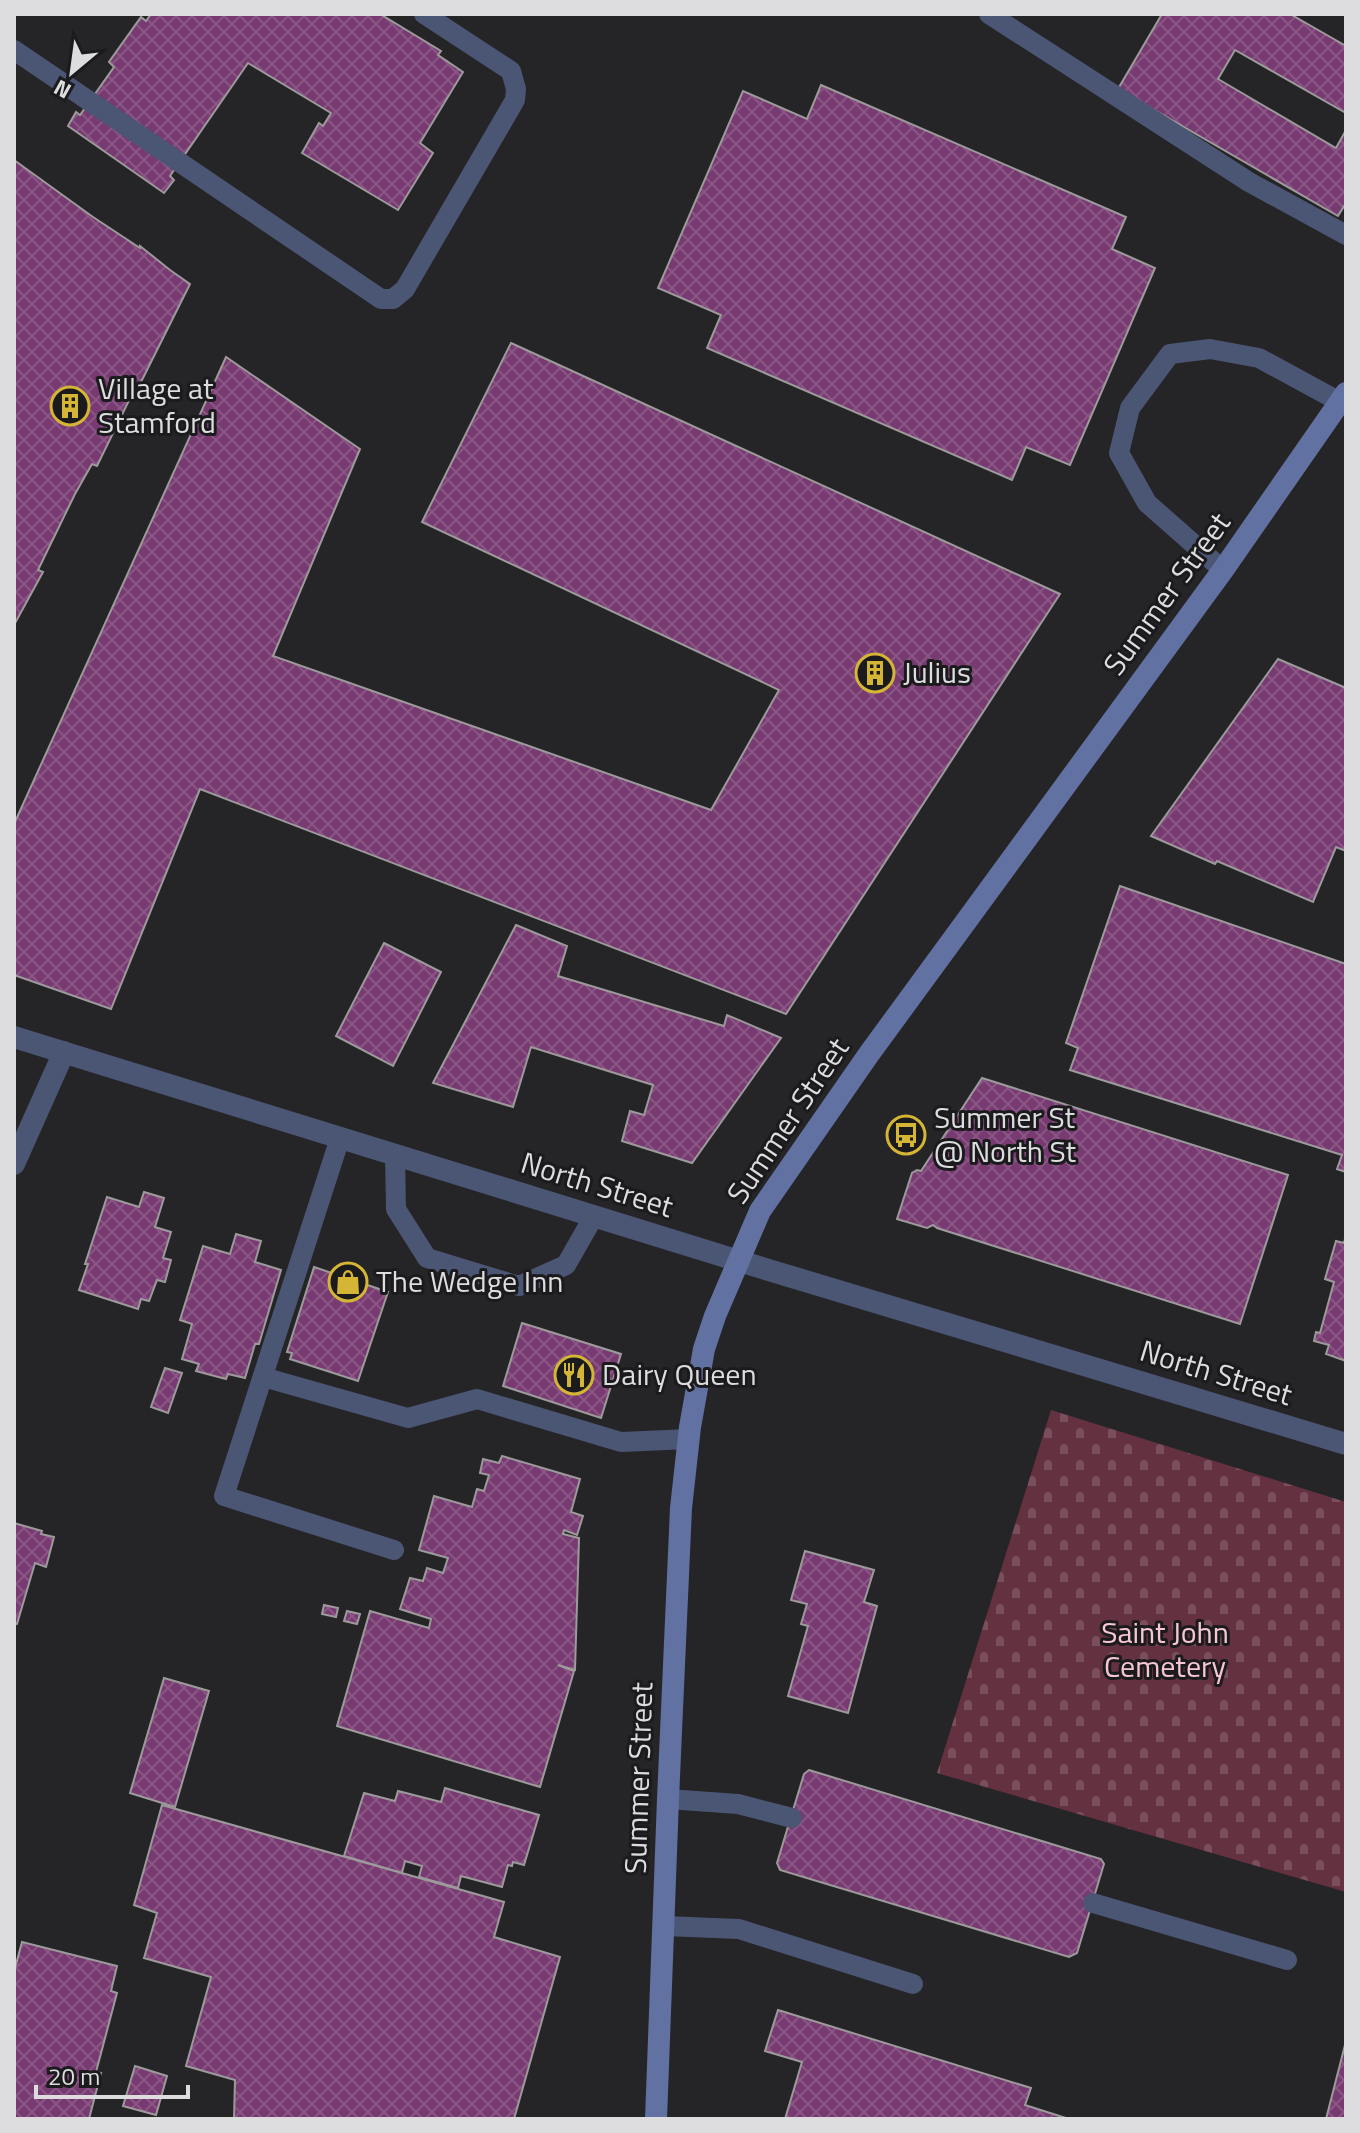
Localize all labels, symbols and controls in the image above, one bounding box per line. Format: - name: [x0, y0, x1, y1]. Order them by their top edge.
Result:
- north arrow: [32, 32, 112, 112]
- text: N: [47, 71, 77, 108]
- place label: Village at Stamford: [98, 365, 216, 445]
- building icon: Village at Stamford: [49, 385, 91, 427]
- street label: Summer Street: [1091, 502, 1241, 685]
- place label: Julius: [903, 649, 971, 695]
- building icon: Julius: [854, 652, 896, 694]
- street label: Summer Street: [714, 1028, 860, 1213]
- place label: Summer St @ North St: [934, 1094, 1076, 1174]
- bus stop icon: Summer St @ North St: [885, 1114, 927, 1156]
- street label: North Street: [516, 1139, 679, 1229]
- place label: The Wedge Inn: [376, 1258, 563, 1304]
- shop icon: The Wedge Inn: [327, 1261, 369, 1303]
- street label: North Street: [1135, 1327, 1298, 1417]
- place label: Dairy Queen: [602, 1351, 757, 1397]
- restaurant icon: Dairy Queen: [553, 1354, 595, 1396]
- park label: Saint John Cemetery: [1101, 1609, 1229, 1689]
- street label: Summer Street: [612, 1681, 664, 1875]
- scale bar: [36, 2049, 188, 2099]
- text: 20 m: [48, 2058, 100, 2094]

